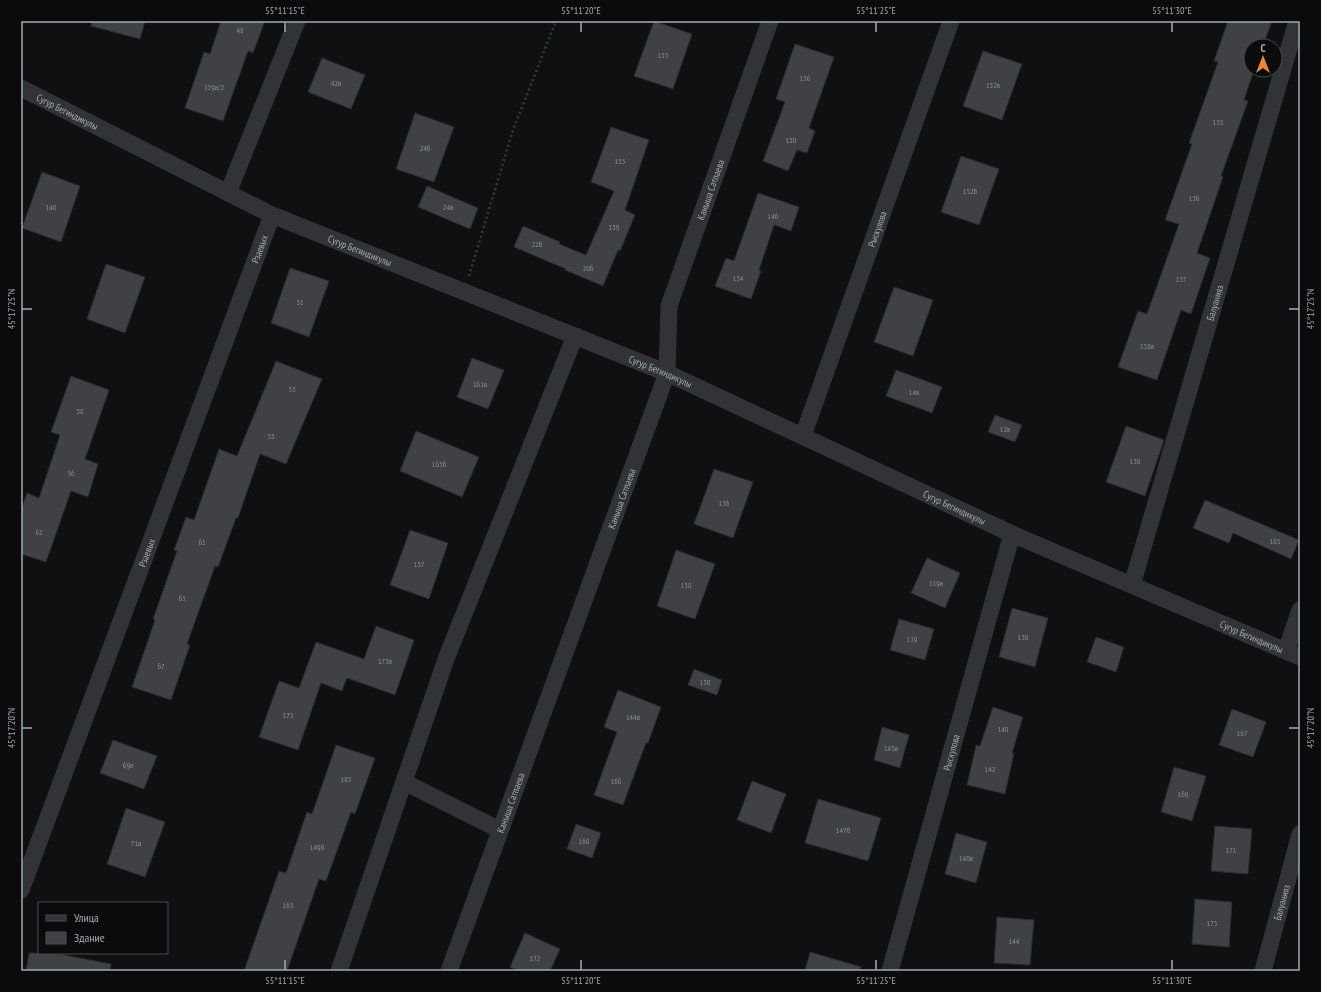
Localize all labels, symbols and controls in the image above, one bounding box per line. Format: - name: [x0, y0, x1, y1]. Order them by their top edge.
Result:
- text: 55°11'15"E: [265, 4, 305, 17]
- text: 55°11'20"E: [561, 4, 601, 17]
- text: 55°11'25"E: [856, 4, 896, 17]
- text: 55°11'30"E: [1152, 4, 1192, 17]
- house number: 48: [236, 25, 244, 35]
- north arrow: [1243, 38, 1283, 78]
- text: С: [1260, 41, 1266, 55]
- house number: 153: [658, 50, 669, 60]
- house number: 156: [800, 73, 811, 83]
- house number: 42в: [331, 78, 341, 88]
- house number: 152в: [986, 80, 1000, 90]
- house number: 139а/2: [204, 82, 224, 92]
- street label: Сугур Бегиндикулы: [34, 91, 100, 133]
- house number: 155: [1213, 117, 1223, 127]
- house number: 150: [786, 135, 797, 145]
- house number: 24б: [420, 143, 431, 153]
- house number: 155: [615, 156, 625, 166]
- street label: Каныша Сатпаева: [694, 158, 727, 222]
- house number: 152Б: [963, 186, 978, 196]
- house number: 136: [1189, 193, 1200, 203]
- house number: 140: [46, 202, 57, 212]
- house number: 24в: [443, 202, 453, 212]
- street label: Рыскулова: [865, 209, 890, 249]
- house number: 146: [768, 211, 779, 221]
- house number: 159: [609, 222, 620, 232]
- street label: Сугур Бегиндикулы: [326, 232, 394, 269]
- street label: Рзаевых: [249, 233, 271, 265]
- house number: 22б: [532, 239, 543, 249]
- house number: 20б: [583, 263, 594, 273]
- house number: 134: [733, 273, 744, 283]
- house number: 137: [1176, 274, 1187, 284]
- street label: Балуанияз: [1204, 283, 1227, 322]
- text: 45°17'25"N: [5, 289, 18, 329]
- text: 45°17'25"N: [1304, 289, 1317, 329]
- house number: 51: [296, 297, 304, 307]
- house number: 138а: [1140, 341, 1154, 351]
- street label: Сугур Бегиндикулы: [627, 352, 694, 391]
- house number: 161а: [473, 379, 487, 389]
- house number: 53: [288, 384, 296, 394]
- house number: 14в: [909, 387, 919, 397]
- house number: 58: [76, 406, 84, 416]
- house number: 12в: [1000, 424, 1010, 434]
- house number: 55: [267, 431, 275, 441]
- house number: 138: [1130, 456, 1141, 466]
- house number: 163б: [432, 459, 447, 469]
- street label: Каныша Сатпаева: [605, 467, 639, 530]
- house number: 56: [67, 468, 75, 478]
- street label: Сугур Бегиндикулы: [921, 487, 988, 528]
- house number: 136: [719, 498, 730, 508]
- house number: 62: [35, 527, 43, 537]
- house number: 165: [1270, 536, 1280, 546]
- street label: Рзаевых: [136, 537, 158, 569]
- house number: 61: [198, 537, 206, 547]
- house number: 157: [414, 559, 425, 569]
- house number: 119а: [929, 578, 943, 588]
- house number: 158: [681, 580, 692, 590]
- house number: 63: [178, 593, 186, 603]
- street label: Сугур Бегиндикулы: [1218, 618, 1285, 656]
- house number: 138: [1018, 632, 1029, 642]
- house number: 119: [907, 634, 918, 644]
- house number: 173а: [378, 656, 392, 666]
- house number: 67: [157, 661, 165, 671]
- house number: 138: [700, 677, 711, 687]
- text: 45°17'20"N: [5, 708, 18, 748]
- text: 45°17'20"N: [1304, 708, 1317, 748]
- house number: 173: [283, 710, 294, 720]
- house number: 144а: [626, 712, 640, 722]
- house number: 140: [998, 724, 1009, 734]
- house number: 167: [1237, 728, 1248, 738]
- street label: Рыскулова: [940, 733, 963, 772]
- house number: 145а: [884, 743, 898, 753]
- house number: 69а: [123, 760, 133, 770]
- house number: 142: [985, 764, 996, 774]
- street label: Каныша Сатпаева: [494, 771, 528, 835]
- house number: 185: [341, 774, 351, 784]
- house number: 166: [611, 776, 622, 786]
- house number: 169: [1178, 789, 1189, 799]
- house number: 147б: [836, 825, 851, 835]
- house number: 168: [579, 836, 590, 846]
- house number: 71а: [131, 838, 141, 848]
- house number: 149б: [310, 842, 325, 852]
- house number: 171: [1226, 845, 1237, 855]
- house number: 140а: [959, 853, 973, 863]
- street label: Балуанияз: [1271, 883, 1293, 922]
- house number: 163: [283, 900, 294, 910]
- legend: [38, 902, 168, 954]
- text: Улица: [74, 910, 99, 925]
- house number: 173: [1207, 918, 1218, 928]
- text: Здание: [74, 930, 105, 945]
- house number: 144: [1009, 936, 1020, 946]
- house number: 172: [530, 953, 541, 963]
- text: 55°11'15"E: [265, 974, 305, 987]
- text: 55°11'20"E: [561, 974, 601, 987]
- text: 55°11'25"E: [856, 974, 896, 987]
- text: 55°11'30"E: [1152, 974, 1192, 987]

